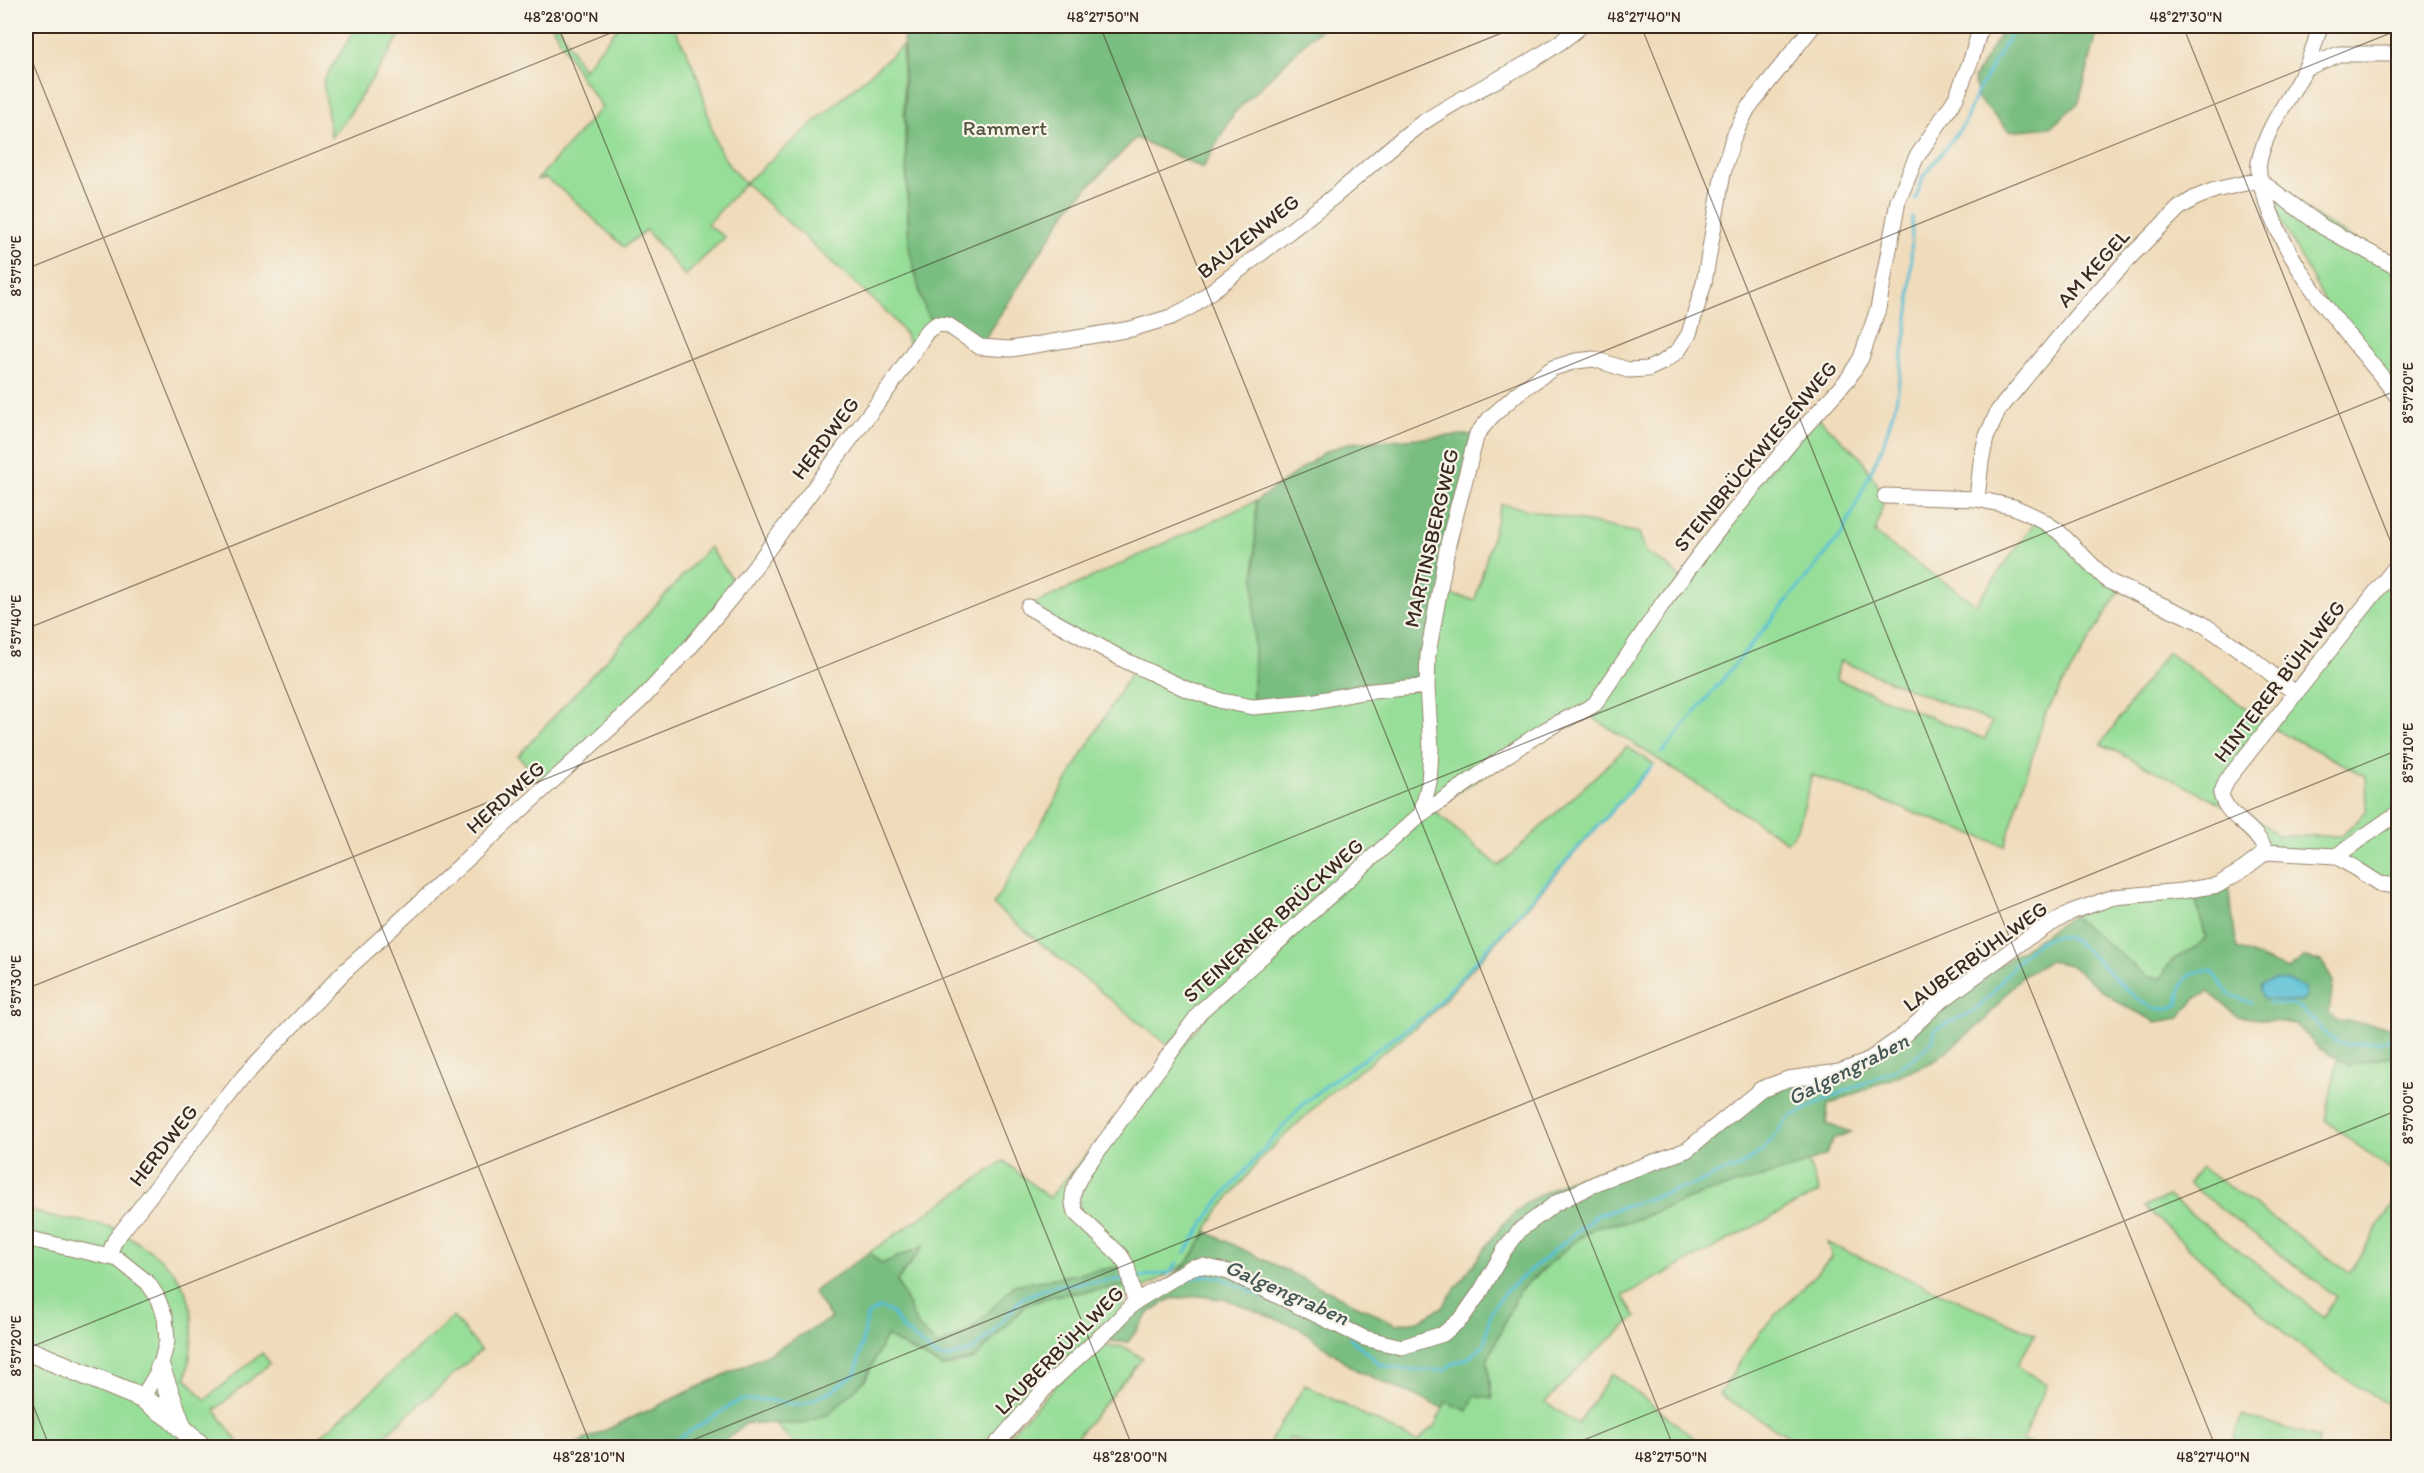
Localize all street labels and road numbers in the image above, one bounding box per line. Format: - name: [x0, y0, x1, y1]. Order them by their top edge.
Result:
- street label: BAUZENWEG: [1192, 188, 1304, 284]
- street label: AM KEGEL: [2051, 224, 2135, 312]
- street label: STEINBRÜCKWIESENWEG: [1668, 355, 1842, 557]
- street label: HERDWEG: [786, 392, 864, 484]
- street label: MARTINSBERGWEG: [1398, 446, 1464, 630]
- street label: HINTERER BÜHLWEG: [2208, 595, 2350, 767]
- street label: HERDWEG: [461, 755, 549, 839]
- street label: STEINERNER BRÜCKWEG: [1178, 832, 1368, 1008]
- street label: LAUBERBÜHLWEG: [1898, 895, 2052, 1017]
- street label: HERDWEG: [123, 1099, 203, 1191]
- street label: LAUBERBÜHLWEG: [989, 1280, 1129, 1420]

